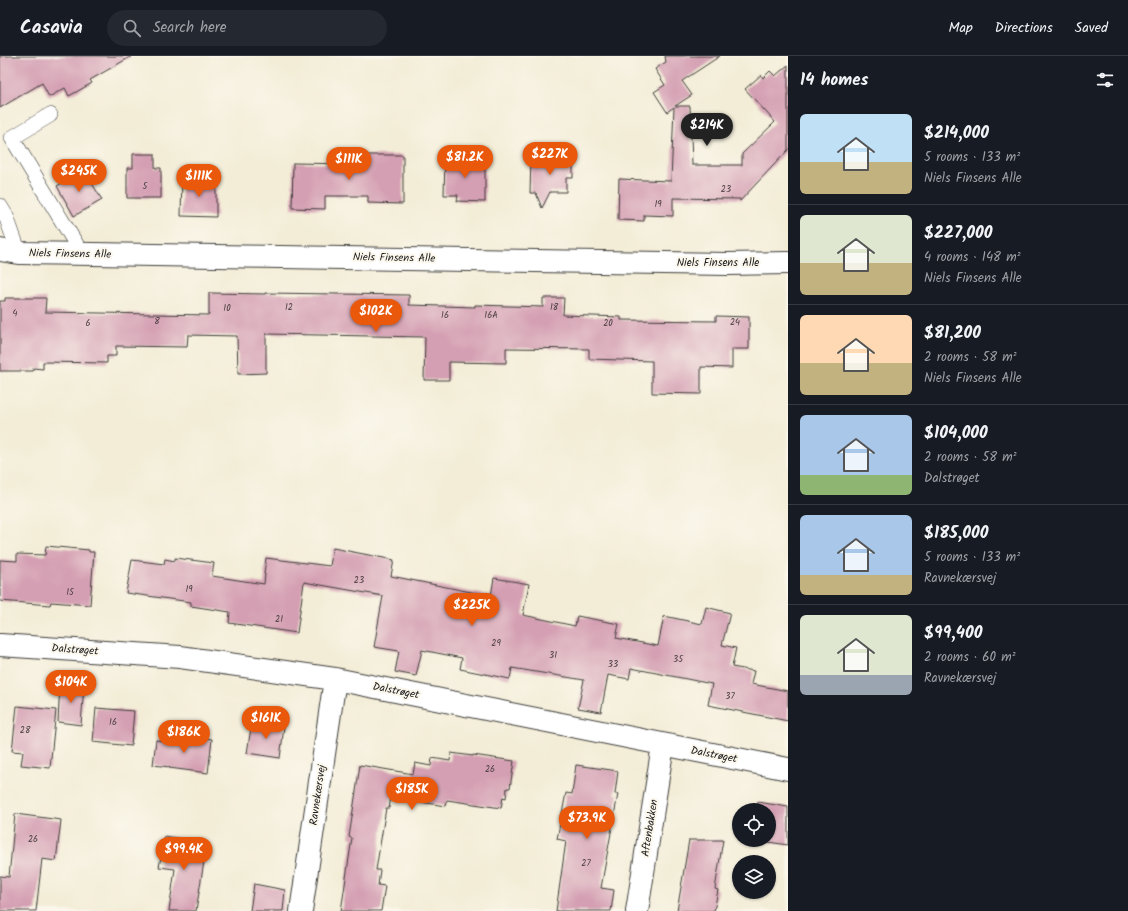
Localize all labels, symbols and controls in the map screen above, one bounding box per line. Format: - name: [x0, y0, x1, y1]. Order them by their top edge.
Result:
- search box: [107, 10, 387, 46]
- text: Casavia: [20, 13, 83, 43]
- text: Search here: [153, 16, 227, 40]
- icon: search: [121, 17, 143, 39]
- text: Map: [948, 17, 973, 39]
- text: Directions: [995, 17, 1053, 39]
- text: Saved: [1075, 17, 1108, 39]
- text: 14 homes: [800, 67, 868, 94]
- icon: filters: [1094, 69, 1116, 91]
- pin: $214K: [679, 113, 735, 147]
- text: $214K: [690, 115, 724, 136]
- text: $214,000: [924, 120, 989, 147]
- icon: home: [832, 130, 880, 178]
- pin: $227K: [522, 142, 578, 176]
- text: $227K: [532, 144, 568, 165]
- pin: $81.2K: [432, 145, 498, 179]
- pin: $111K: [321, 147, 377, 181]
- text: $81.2K: [446, 147, 484, 168]
- text: 5 rooms · 133 m²: [924, 147, 1020, 168]
- text: $111K: [335, 149, 363, 170]
- pin: $245K: [51, 159, 107, 193]
- text: $245K: [61, 161, 97, 182]
- pin: $111K: [171, 164, 227, 198]
- text: $111K: [185, 166, 213, 187]
- text: Niels Finsens Alle: [924, 168, 1022, 189]
- house number: 5: [143, 179, 149, 194]
- house number: 23: [721, 182, 731, 197]
- house number: 19: [654, 197, 662, 212]
- text: $227,000: [924, 220, 993, 247]
- icon: home: [832, 231, 880, 279]
- street label: Niels Finsens Alle: [29, 244, 112, 264]
- text: 4 rooms · 148 m²: [924, 247, 1021, 268]
- street label: Niels Finsens Alle: [353, 248, 436, 268]
- street label: Niels Finsens Alle: [677, 254, 759, 272]
- text: Niels Finsens Alle: [924, 268, 1022, 289]
- pin: $102K: [348, 299, 404, 333]
- house number: 12: [285, 300, 293, 315]
- house number: 18: [550, 300, 559, 315]
- house number: 10: [223, 301, 231, 316]
- text: $102K: [359, 301, 393, 322]
- house number: 4: [13, 306, 18, 321]
- house number: 16: [441, 308, 449, 323]
- house number: 16A: [484, 308, 498, 323]
- house number: 8: [154, 314, 160, 329]
- house number: 24: [730, 315, 740, 330]
- house number: 6: [85, 316, 91, 331]
- house number: 20: [603, 316, 613, 331]
- text: $81,200: [924, 320, 981, 347]
- icon: home: [832, 331, 880, 379]
- text: 2 rooms · 58 m²: [924, 347, 1017, 368]
- text: Niels Finsens Alle: [924, 368, 1022, 389]
- text: $104,000: [924, 420, 988, 447]
- icon: home: [832, 431, 880, 479]
- text: 2 rooms · 58 m²: [924, 447, 1017, 468]
- text: Dalstrøget: [924, 468, 980, 489]
- text: $185,000: [924, 520, 988, 547]
- icon: home: [832, 531, 880, 579]
- text: 5 rooms · 133 m²: [924, 547, 1020, 568]
- text: Ravnekærsvej: [924, 568, 996, 589]
- house number: 23: [354, 573, 364, 588]
- house number: 19: [185, 582, 193, 597]
- house number: 15: [66, 585, 75, 600]
- pin: $225K: [444, 593, 500, 627]
- text: $225K: [453, 595, 491, 616]
- house number: 21: [275, 612, 283, 627]
- text: $99,400: [924, 620, 982, 647]
- icon: home: [832, 631, 880, 679]
- house number: 29: [491, 636, 501, 651]
- street label: Dalstrøget: [51, 639, 100, 661]
- text: 2 rooms · 60 m²: [924, 647, 1016, 668]
- house number: 31: [549, 648, 557, 663]
- house number: 35: [673, 652, 684, 667]
- house number: 33: [608, 657, 618, 672]
- text: Ravnekærsvej: [924, 668, 996, 689]
- pin: $104K: [43, 670, 99, 704]
- text: $104K: [54, 672, 88, 693]
- street label: Dalstrøget: [371, 678, 422, 704]
- house number: 37: [725, 689, 735, 704]
- pin: $161K: [238, 706, 294, 740]
- text: $161K: [251, 708, 281, 729]
- house number: 16: [109, 715, 117, 730]
- pin: $186K: [156, 720, 212, 754]
- text: $186K: [167, 722, 201, 743]
- house number: 28: [20, 723, 31, 738]
- street label: Dalstrøget: [689, 742, 740, 768]
- street label: Ravnekærsvej: [305, 762, 331, 827]
- house number: 26: [485, 762, 495, 777]
- pin: $185K: [384, 777, 440, 811]
- text: $185K: [395, 779, 429, 800]
- street label: Aftenbakken: [637, 798, 663, 858]
- map controls: [732, 803, 776, 899]
- button: locate: [732, 803, 776, 847]
- pin: $73.9K: [554, 806, 620, 840]
- text: $73.9K: [568, 808, 606, 829]
- house number: 26: [28, 832, 38, 847]
- pin: $99.4K: [151, 837, 217, 871]
- text: $99.4K: [165, 839, 203, 860]
- button: layers: [732, 855, 776, 899]
- house number: 27: [581, 856, 592, 871]

